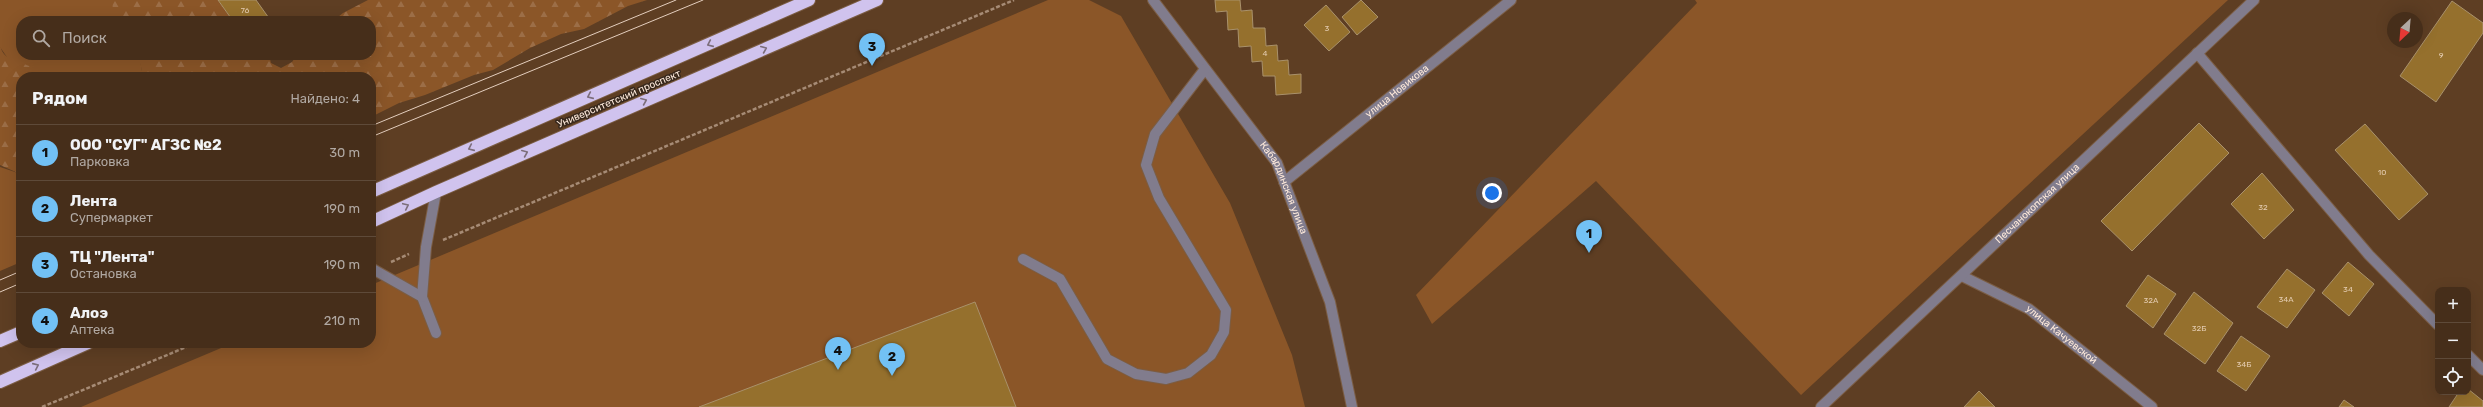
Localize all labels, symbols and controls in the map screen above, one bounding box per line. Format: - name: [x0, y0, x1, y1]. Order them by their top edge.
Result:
- house number: 76: [241, 6, 250, 15]
- north arrow: [2387, 12, 2423, 48]
- search box: [16, 16, 376, 60]
- house number: 3: [1325, 24, 1330, 33]
- icon: search: [30, 27, 52, 49]
- text: Поиск: [62, 29, 107, 47]
- pin: 3: [859, 33, 885, 66]
- one-way arrow: [706, 39, 713, 47]
- one-way arrow: [760, 46, 767, 54]
- house number: 4: [1263, 49, 1268, 58]
- house number: 9: [2439, 51, 2444, 60]
- street label: улица Новикова: [1363, 62, 1431, 120]
- street label: Университетский проспект: [555, 68, 683, 130]
- text: Рядом: [32, 88, 88, 108]
- text: Найдено: 4: [291, 91, 360, 106]
- one-way arrow: [587, 91, 595, 99]
- one-way arrow: [640, 98, 648, 106]
- text: ООО "СУГ" АГЗС №2: [70, 136, 222, 154]
- street label: Кабардинская улица: [1257, 139, 1309, 236]
- one-way arrow: [468, 143, 476, 151]
- text: 1: [42, 145, 48, 160]
- text: 30 m: [329, 145, 360, 160]
- one-way arrow: [521, 150, 529, 158]
- text: Парковка: [70, 154, 130, 169]
- street label: Песчанокопская улица: [1993, 161, 2082, 246]
- house number: 10: [2378, 168, 2386, 177]
- your location: [1482, 183, 1502, 203]
- text: Лента: [70, 192, 117, 210]
- text: 2: [41, 201, 49, 216]
- text: 190 m: [324, 201, 360, 216]
- one-way arrow: [402, 203, 410, 211]
- house number: 32: [2258, 203, 2268, 212]
- text: Супермаркет: [70, 210, 153, 225]
- pin: 1: [1576, 220, 1602, 253]
- text: ТЦ "Лента": [70, 248, 154, 266]
- text: 3: [41, 257, 49, 272]
- text: 190 m: [324, 257, 360, 272]
- text: Остановка: [70, 266, 137, 281]
- house number: 34: [2343, 285, 2353, 294]
- map controls: [2435, 287, 2471, 395]
- button: +: [2435, 287, 2471, 323]
- house number: 34А: [2278, 295, 2294, 304]
- house number: 32А: [2144, 296, 2159, 305]
- street label: улица Качуевской: [2023, 303, 2099, 367]
- text: Алоэ: [70, 304, 108, 322]
- text: 4: [41, 313, 49, 328]
- text: 210 m: [324, 313, 360, 328]
- text: Аптека: [70, 322, 115, 337]
- button: −: [2435, 323, 2471, 359]
- house number: 32Б: [2192, 324, 2206, 333]
- pin: 4: [825, 337, 851, 370]
- pin: 2: [879, 343, 905, 376]
- button: locate: [2435, 359, 2471, 395]
- house number: 34Б: [2237, 360, 2251, 369]
- one-way arrow: [31, 363, 39, 371]

